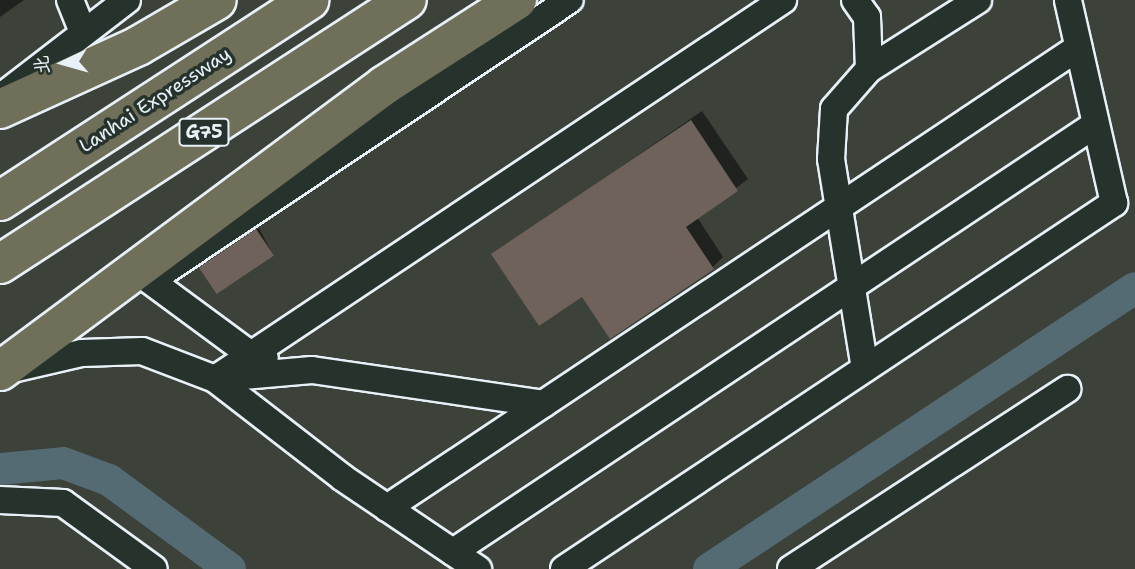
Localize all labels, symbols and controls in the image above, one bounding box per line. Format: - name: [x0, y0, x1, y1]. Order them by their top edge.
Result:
- north arrow: [28, 28, 98, 98]
- street label: Lanhai Expressway: [75, 42, 235, 158]
- text: 北: [28, 54, 55, 75]
- road number: G75: [178, 118, 230, 146]

